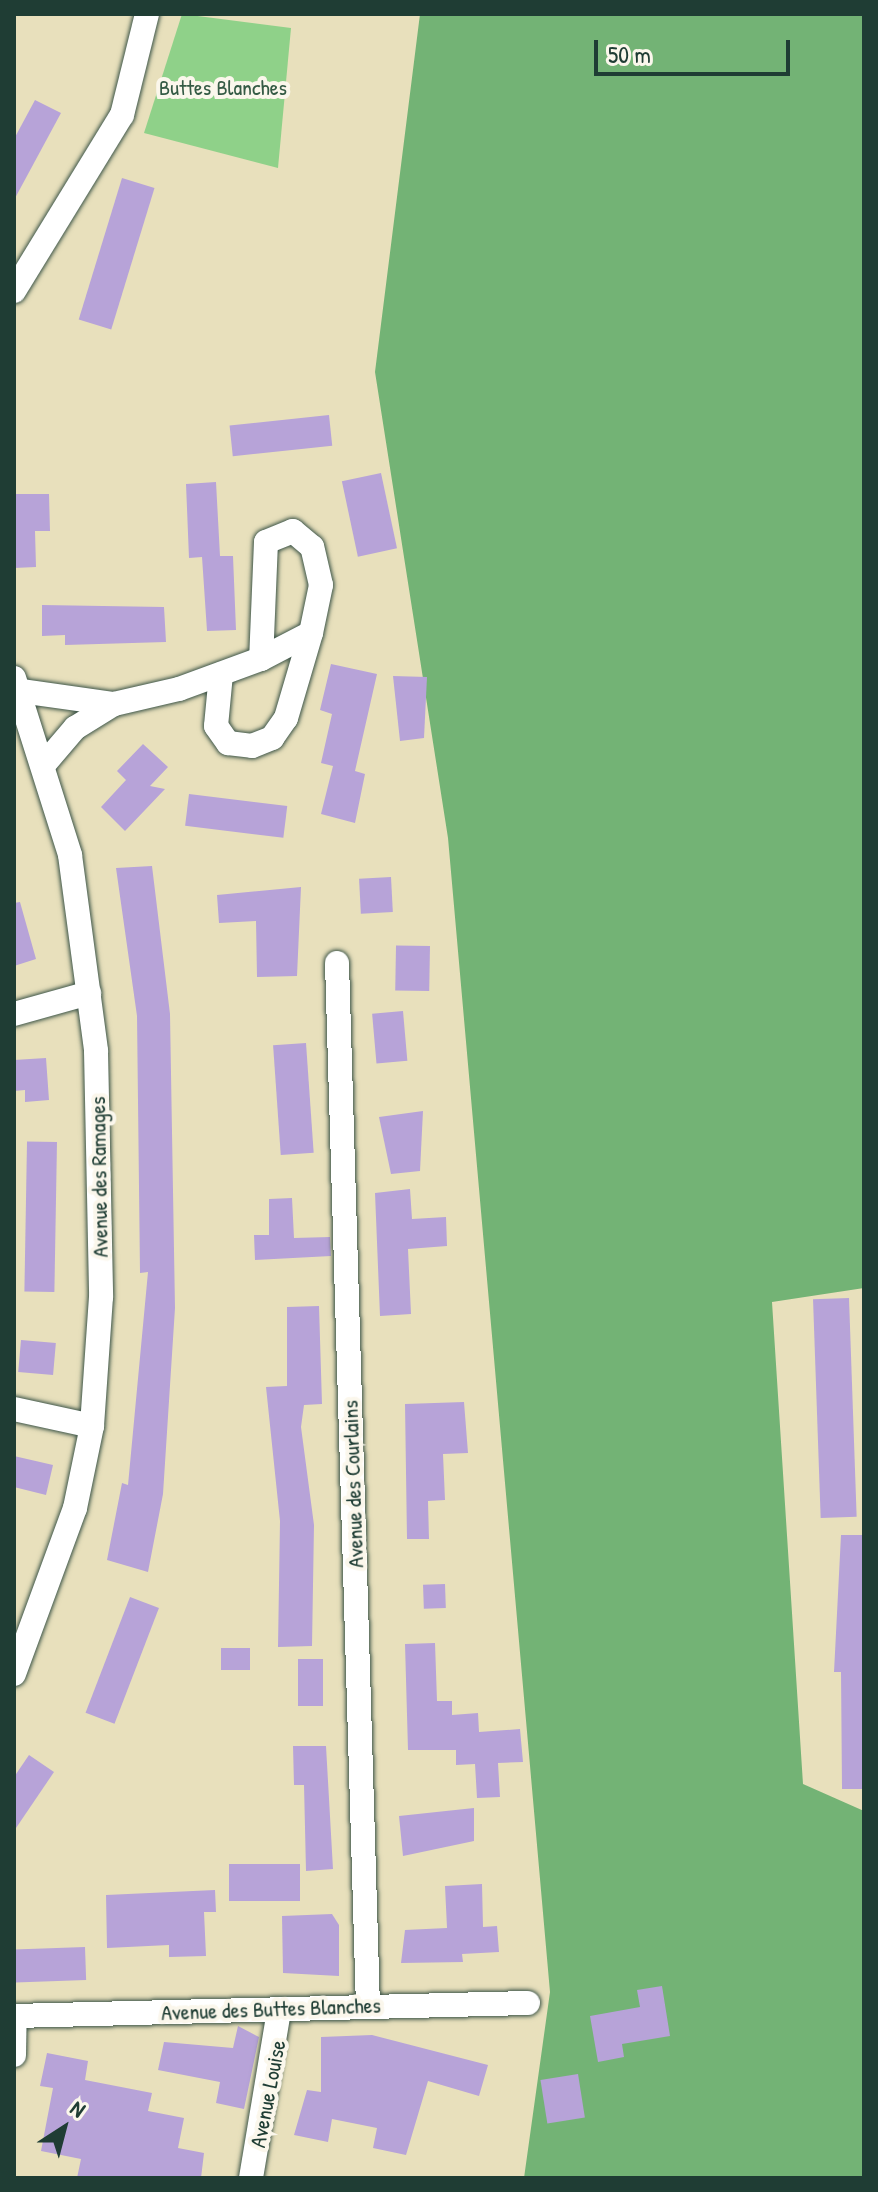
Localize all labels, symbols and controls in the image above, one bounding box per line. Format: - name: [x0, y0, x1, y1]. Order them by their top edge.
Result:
- scale bar: [598, 24, 794, 74]
- text: 50 m: [608, 38, 651, 70]
- park label: Buttes Blanches: [159, 75, 287, 101]
- street label: Avenue des Ramages: [84, 1096, 114, 1258]
- street label: Avenue des Courlains: [337, 1400, 369, 1568]
- street label: Avenue des Buttes Blanches: [161, 1992, 381, 2026]
- street label: Avenue Louise: [245, 2038, 291, 2150]
- north arrow: [24, 2088, 104, 2168]
- text: N: [65, 2093, 92, 2124]

